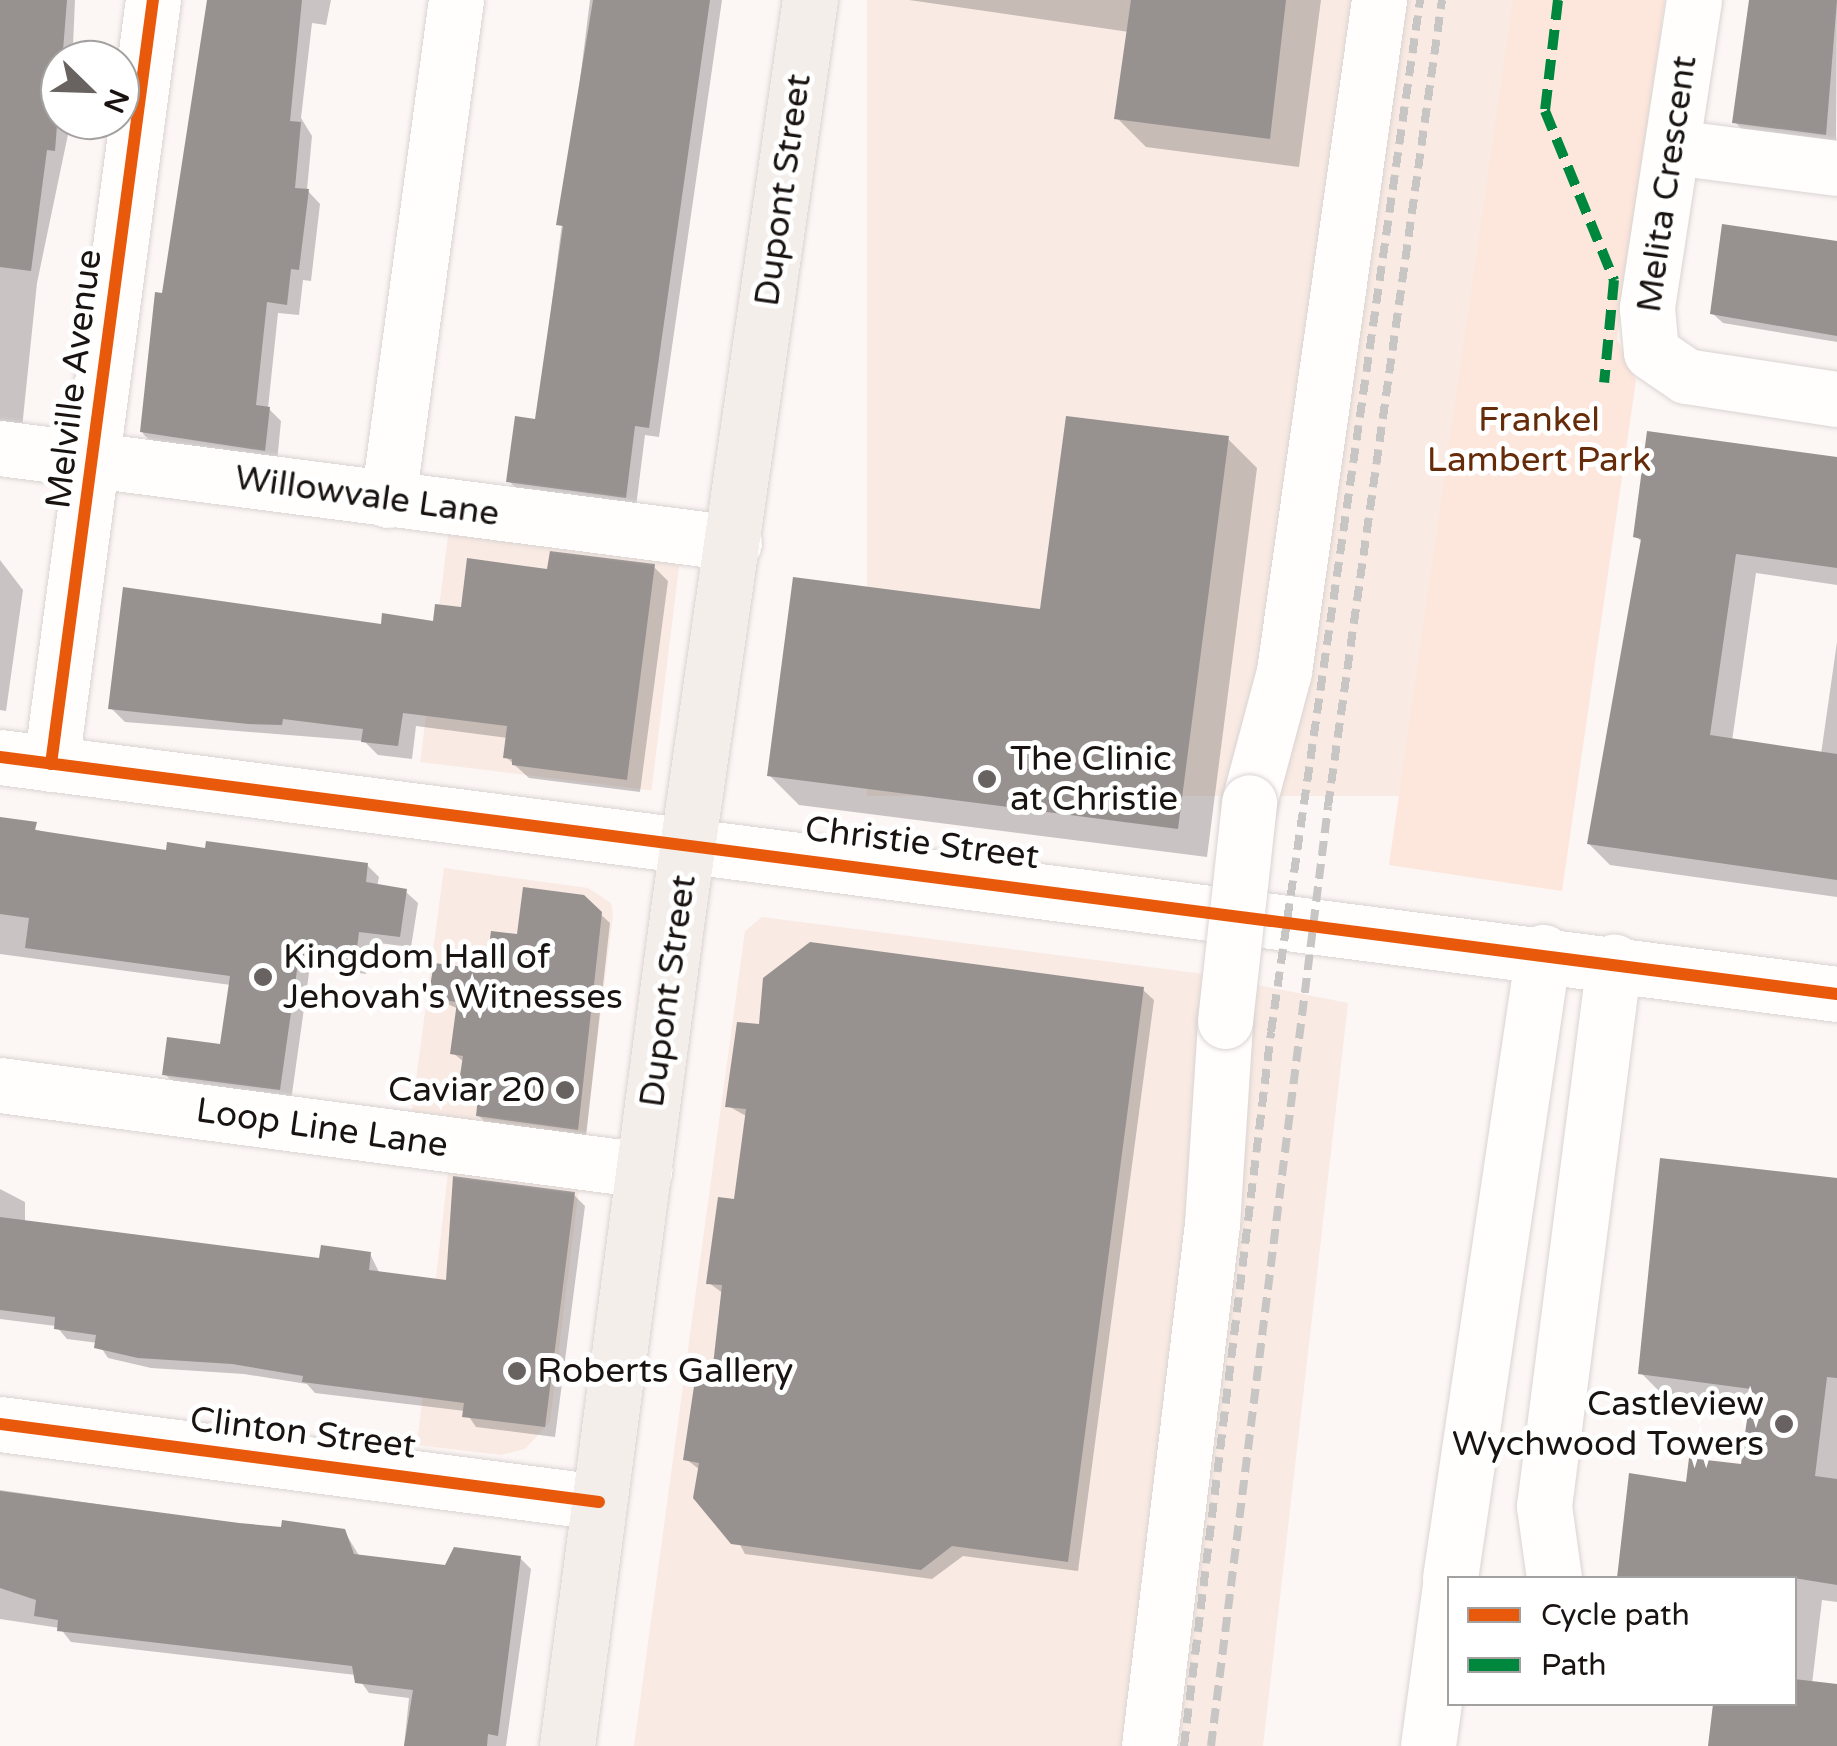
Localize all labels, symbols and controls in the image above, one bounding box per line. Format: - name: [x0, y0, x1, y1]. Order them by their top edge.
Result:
- north arrow: [40, 40, 140, 140]
- street label: Melita Crescent: [1628, 53, 1706, 315]
- street label: Dupont Street: [746, 71, 820, 309]
- text: N: [96, 84, 136, 118]
- street label: Melville Avenue: [37, 247, 111, 511]
- park label: Frankel Lambert Park: [1427, 399, 1651, 481]
- street label: Willowvale Lane: [232, 457, 502, 535]
- place label: The Clinic at Christie: [1010, 738, 1178, 820]
- marker: The Clinic at Christie: [974, 766, 1000, 792]
- street label: Christie Street: [803, 808, 1041, 878]
- street label: Dupont Street: [631, 872, 705, 1110]
- place label: Kingdom Hall of Jehovah's Witnesses: [283, 936, 623, 1018]
- marker: Kingdom Hall of Jehovah's Witnesses: [252, 966, 274, 988]
- place label: Caviar 20: [388, 1069, 545, 1111]
- marker: Caviar 20: [554, 1079, 576, 1101]
- street label: Loop Line Lane: [193, 1090, 451, 1166]
- place label: Roberts Gallery: [537, 1350, 793, 1392]
- marker: Roberts Gallery: [506, 1360, 528, 1382]
- place label: Castleview Wychwood Towers: [1452, 1383, 1764, 1465]
- street label: Clinton Street: [188, 1398, 418, 1468]
- marker: Castleview Wychwood Towers: [1773, 1413, 1795, 1435]
- legend: [1447, 1576, 1797, 1706]
- text: Cycle path: [1541, 1597, 1690, 1634]
- text: Path: [1541, 1647, 1607, 1684]

